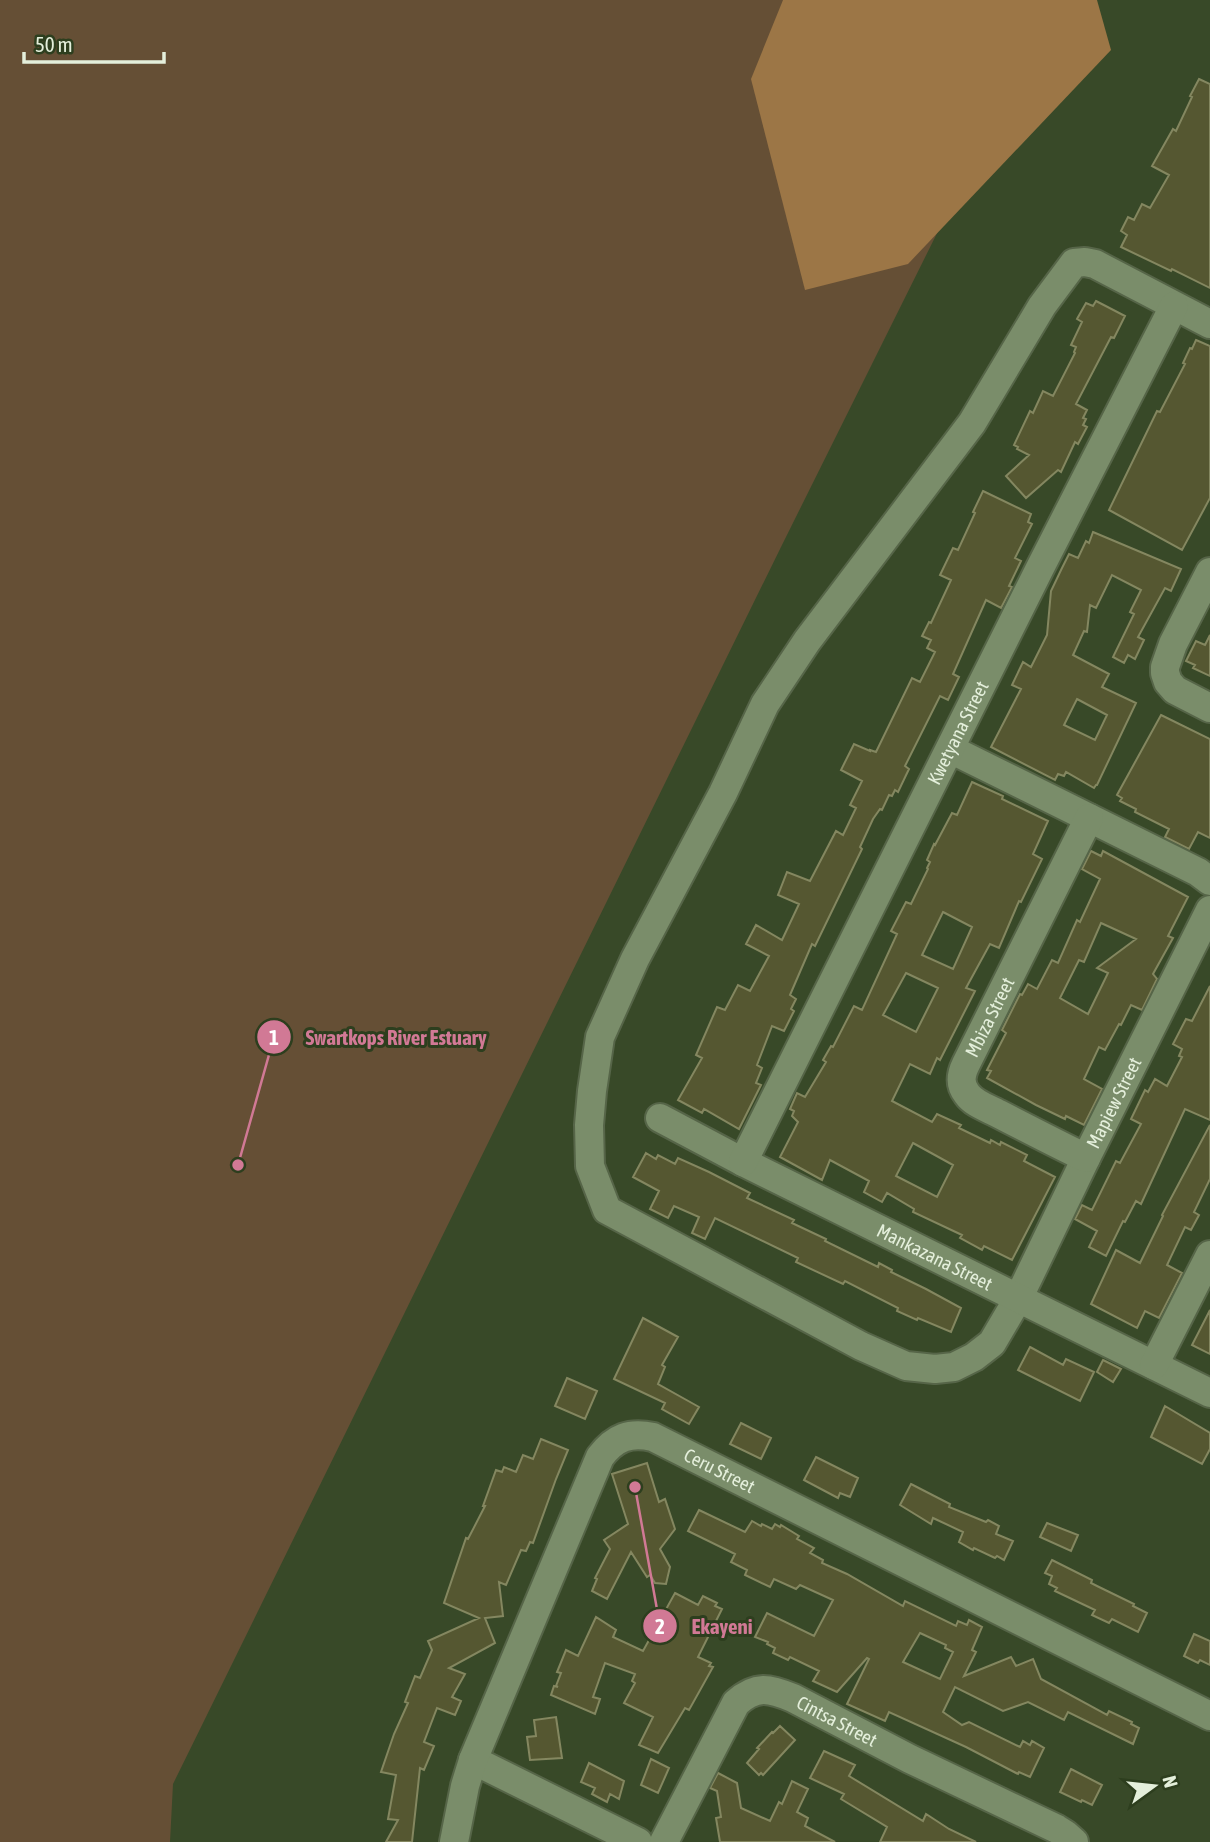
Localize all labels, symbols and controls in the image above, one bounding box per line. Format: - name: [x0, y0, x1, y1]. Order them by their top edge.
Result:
- scale bar: [24, 21, 164, 65]
- text: 50 m: [35, 32, 73, 56]
- street label: Kwetyana Street: [923, 677, 993, 788]
- street label: Mbiza Street: [960, 974, 1019, 1061]
- callout: Swartkops River Estuary: [256, 1016, 501, 1058]
- text: 1: [269, 1025, 279, 1049]
- text: Swartkops River Estuary: [305, 1025, 487, 1049]
- street label: Mapiew Street: [1082, 1053, 1146, 1152]
- street label: Mankazana Street: [873, 1219, 996, 1295]
- street label: Ceru Street: [680, 1443, 759, 1497]
- callout: Ekayeni: [642, 1605, 766, 1647]
- text: 2: [655, 1614, 665, 1638]
- text: Ekayeni: [692, 1614, 752, 1638]
- street label: Cintsa Street: [793, 1691, 881, 1751]
- north arrow: [1119, 1751, 1189, 1821]
- text: N: [1158, 1773, 1182, 1790]

